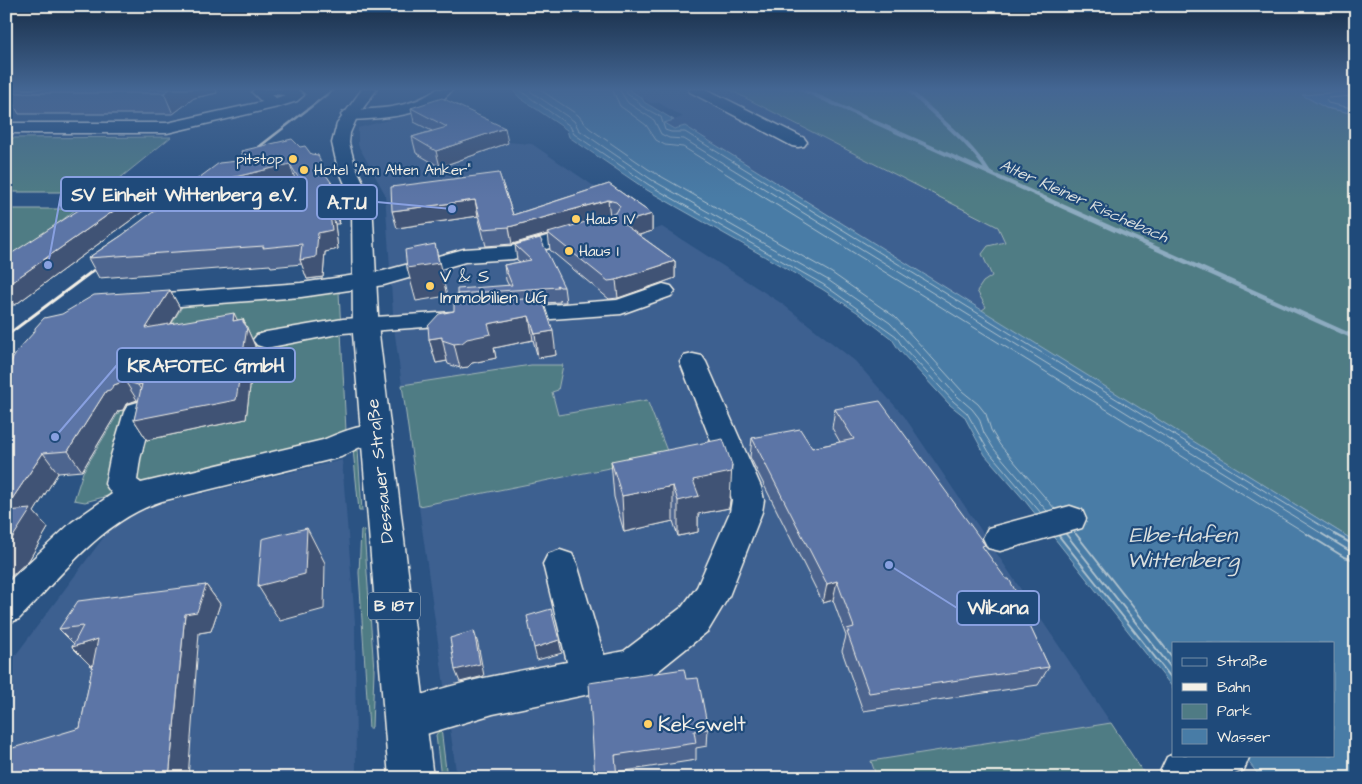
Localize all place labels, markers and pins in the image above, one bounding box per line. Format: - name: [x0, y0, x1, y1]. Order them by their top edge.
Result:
- place label: pitstop: [236, 149, 283, 170]
- marker: pitstop: [287, 153, 299, 165]
- place label: Hotel "Am Alten Anker": [314, 160, 471, 181]
- marker: Hotel "Am Alten Anker": [298, 164, 310, 176]
- callout: SV Einheit Wittenberg e.V.: [61, 177, 307, 211]
- callout: A.T.U: [317, 185, 377, 219]
- place label: Haus IV: [586, 209, 636, 230]
- marker: Haus IV: [570, 213, 582, 225]
- place label: Haus I: [579, 241, 619, 262]
- marker: Haus I: [563, 245, 575, 257]
- place label: V & S Immobilien UG: [440, 264, 548, 310]
- marker: V & S Immobilien UG: [424, 280, 436, 292]
- callout: KRAFOTEC GmbH: [117, 348, 295, 382]
- callout: Wikana: [957, 591, 1039, 625]
- place label: Kekswelt: [658, 710, 746, 739]
- marker: Kekswelt: [642, 718, 654, 730]

